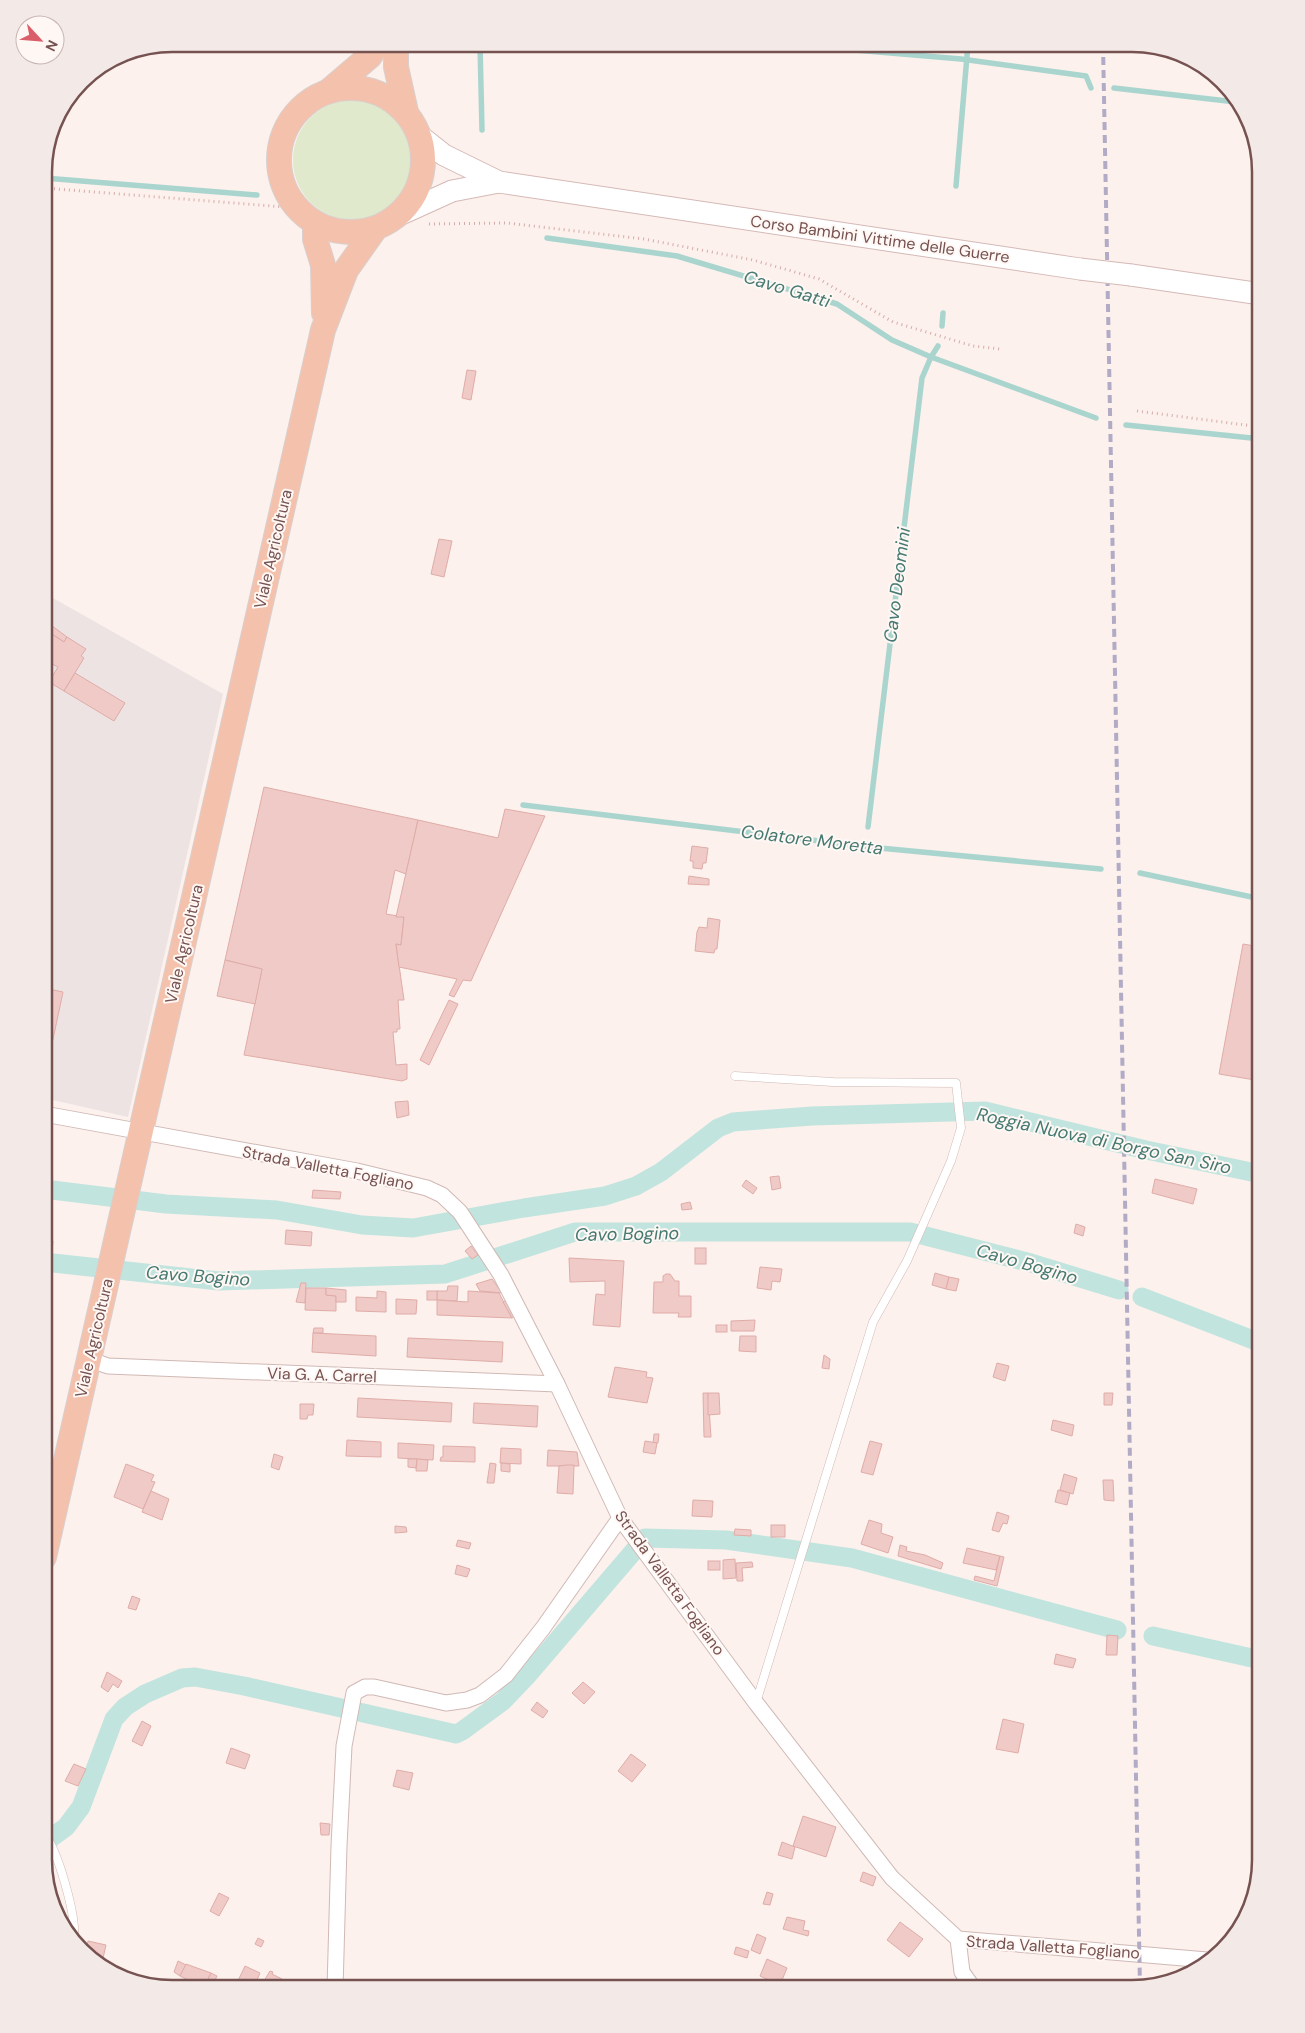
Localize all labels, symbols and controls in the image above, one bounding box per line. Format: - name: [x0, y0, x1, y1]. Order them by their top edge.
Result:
- north arrow: [15, 15, 65, 65]
- text: N: [41, 37, 62, 54]
- street label: Corso Bambini Vittime delle Guerre: [749, 210, 1011, 268]
- water label: Cavo Gatti: [741, 264, 834, 314]
- street label: Viale Agricoltura: [249, 487, 297, 611]
- water label: Cavo Deomini: [878, 525, 916, 644]
- water label: Colatore Moretta: [739, 819, 885, 861]
- street label: Viale Agricoltura: [160, 882, 208, 1006]
- water label: Roggia Nuova di Borgo San Siro: [974, 1102, 1234, 1180]
- street label: Strada Valletta Fogliano: [240, 1141, 416, 1195]
- water label: Cavo Bogino: [575, 1221, 679, 1247]
- water label: Cavo Bogino: [974, 1238, 1080, 1290]
- water label: Cavo Bogino: [145, 1260, 251, 1292]
- street label: Viale Agricoltura: [70, 1276, 118, 1400]
- street label: Via G. A. Carrel: [267, 1363, 377, 1387]
- street label: Strada Valletta Fogliano: [610, 1506, 730, 1660]
- street label: Strada Valletta Fogliano: [965, 1930, 1141, 1964]

